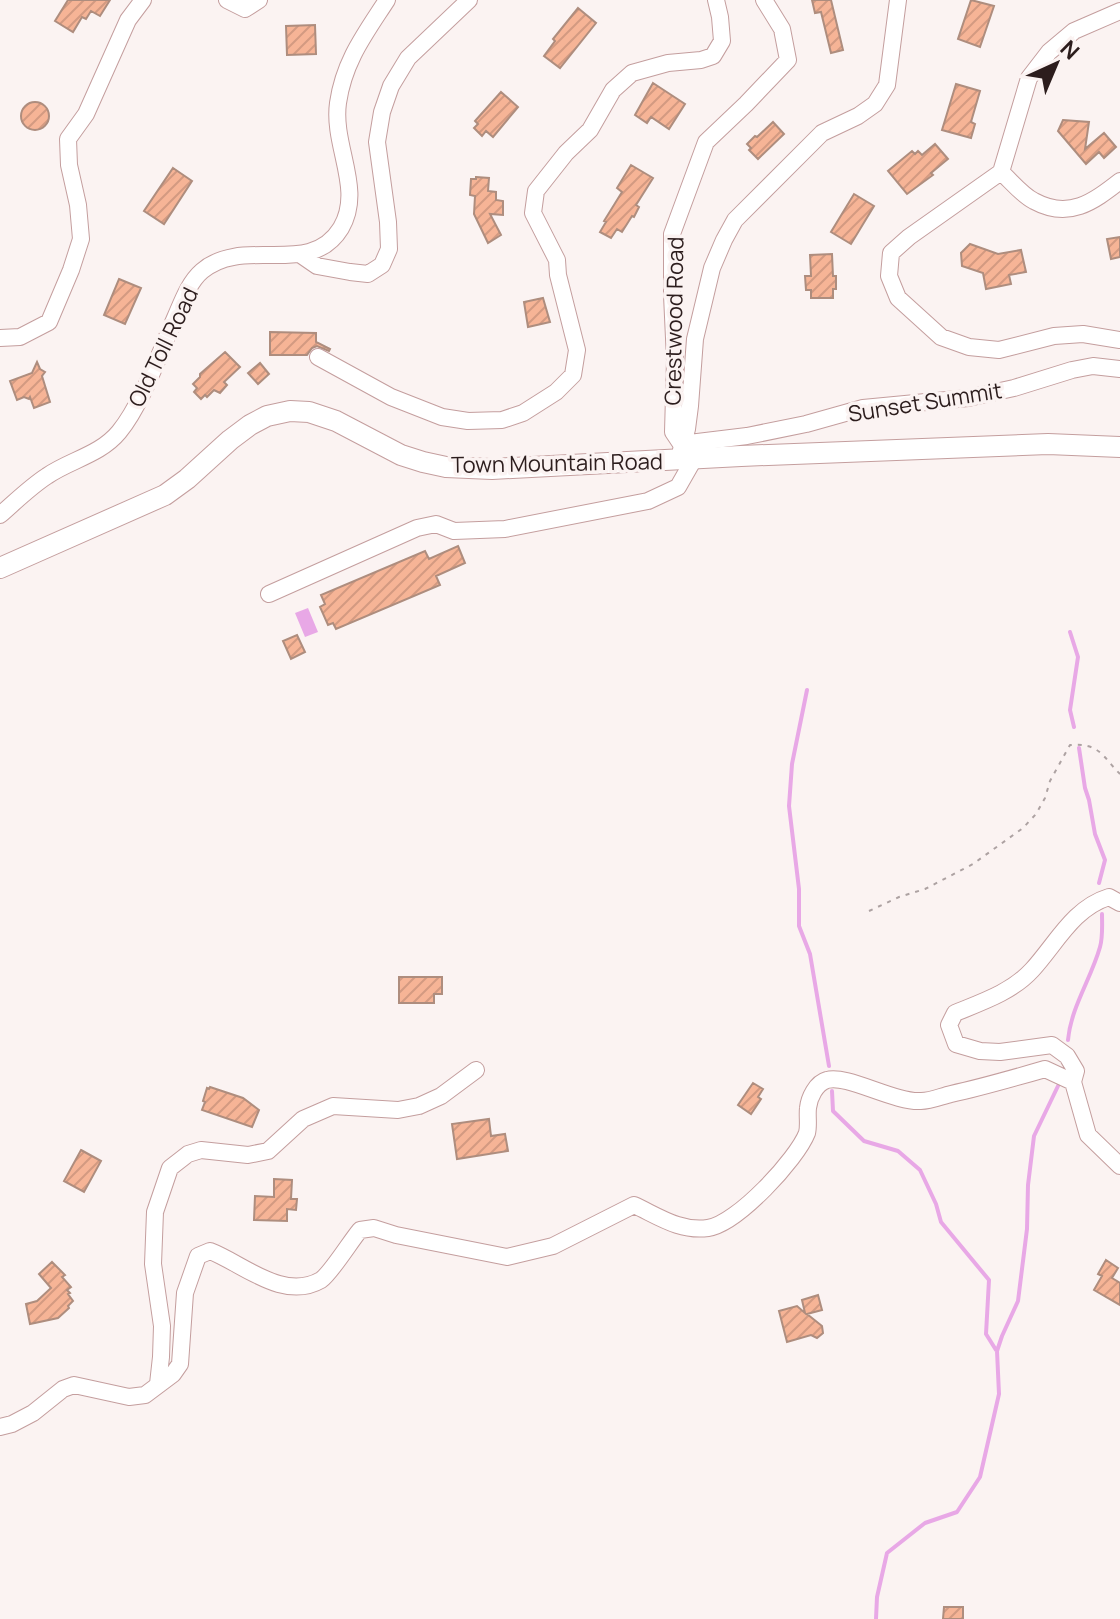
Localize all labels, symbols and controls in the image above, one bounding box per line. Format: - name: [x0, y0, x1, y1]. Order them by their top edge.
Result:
- north arrow: [1016, 24, 1096, 104]
- text: N: [1054, 33, 1086, 66]
- street label: Crestwood Road: [658, 236, 690, 406]
- street label: Old Toll Road: [121, 282, 205, 412]
- street label: Sunset Summit: [846, 375, 1004, 429]
- street label: Town Mountain Road: [451, 446, 663, 480]

